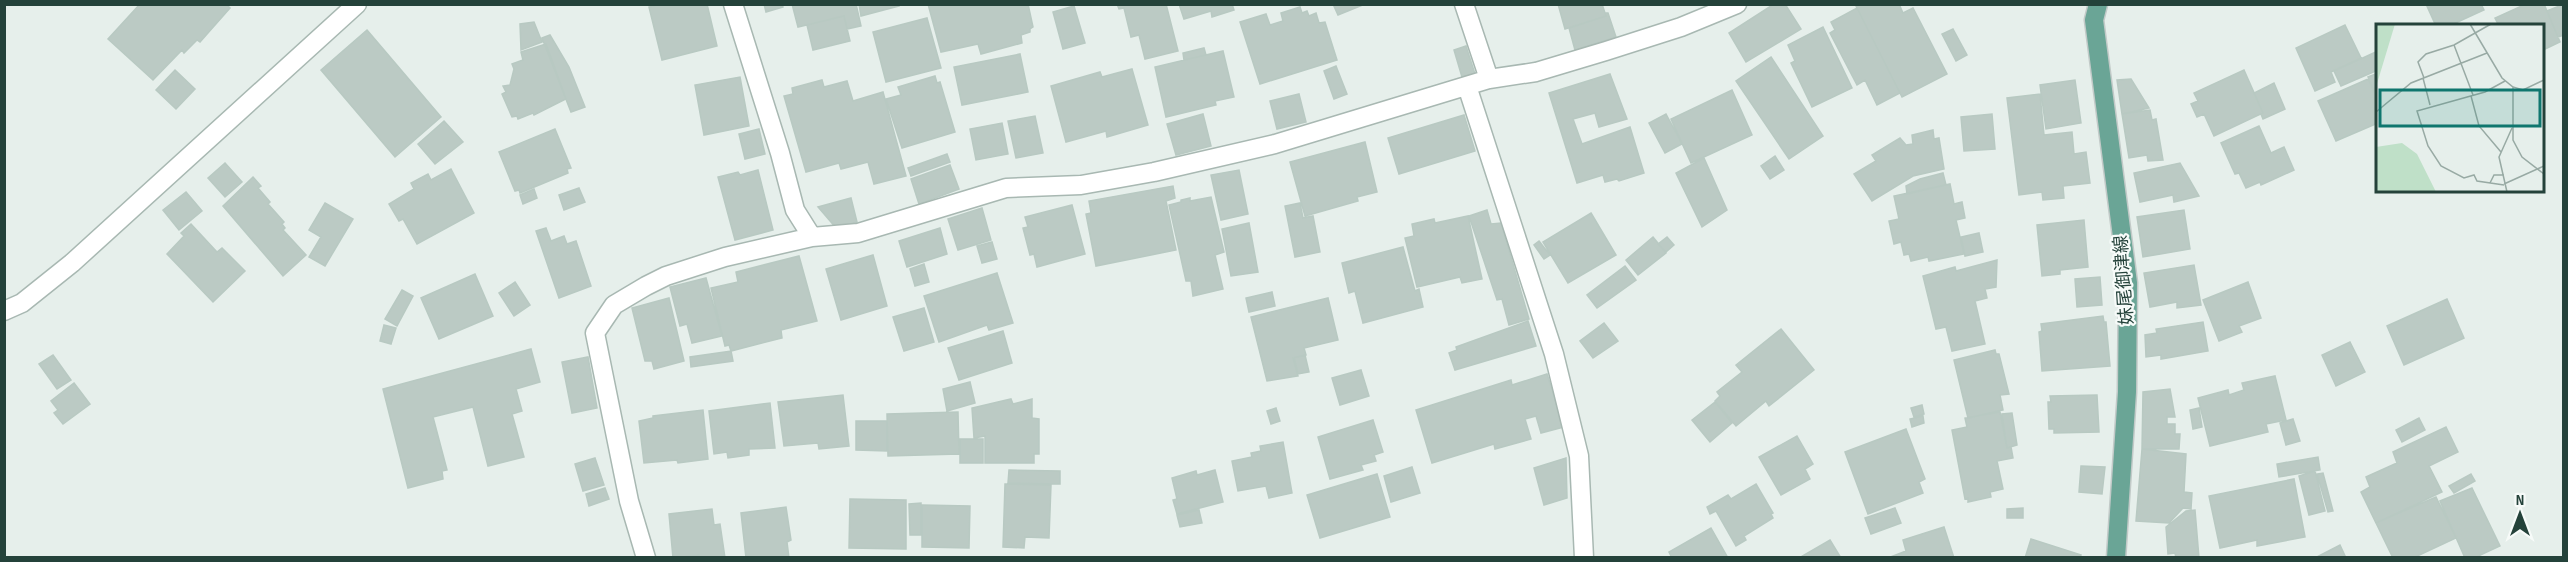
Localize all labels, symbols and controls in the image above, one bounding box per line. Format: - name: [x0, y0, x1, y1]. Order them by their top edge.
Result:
- inset map: [2376, 24, 2544, 192]
- street label: 妹尾御津線: [2110, 234, 2138, 326]
- north arrow: [2490, 484, 2550, 544]
- text: N: [2516, 491, 2524, 510]

